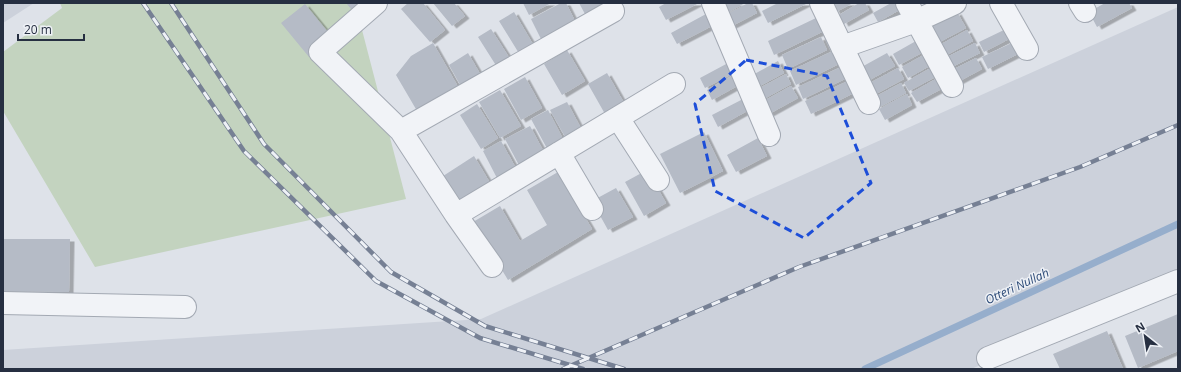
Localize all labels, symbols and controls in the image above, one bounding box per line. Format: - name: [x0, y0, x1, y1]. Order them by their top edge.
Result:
- scale bar: [18, 16, 84, 42]
- text: 20 m: [24, 21, 52, 38]
- water label: Otteri Nullah: [982, 264, 1052, 308]
- north arrow: [1125, 316, 1165, 356]
- text: N: [1132, 318, 1147, 336]

